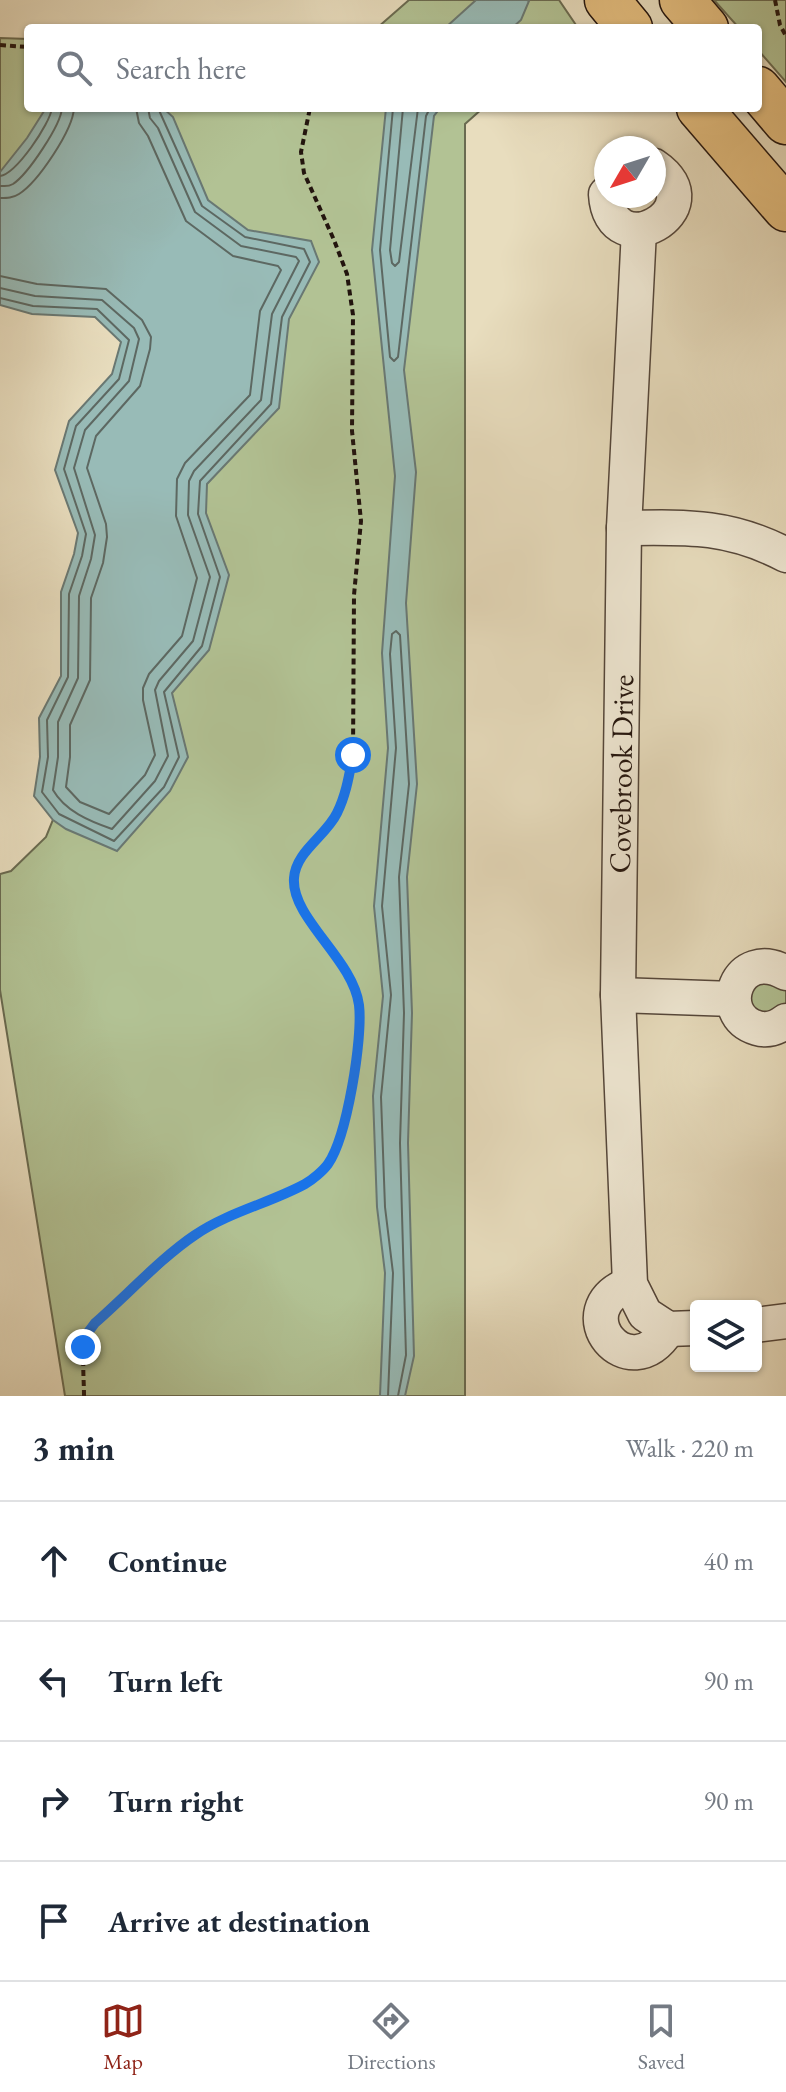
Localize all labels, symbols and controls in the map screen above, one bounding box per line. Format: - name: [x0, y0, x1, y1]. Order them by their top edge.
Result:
- search box: [24, 24, 762, 112]
- icon: search: [52, 46, 96, 90]
- text: Search here: [116, 49, 246, 88]
- north arrow: [594, 136, 666, 208]
- street label: Covebrook Drive: [600, 674, 642, 874]
- route start: [335, 737, 371, 773]
- map controls: [690, 1300, 762, 1372]
- button: layers: [690, 1300, 762, 1372]
- route end: [65, 1329, 101, 1365]
- text: 3 min: [32, 1426, 115, 1470]
- text: Walk · 220 m: [626, 1431, 754, 1465]
- icon: ahead: [32, 1539, 76, 1583]
- text: Continue: [108, 1542, 227, 1581]
- text: 40 m: [704, 1544, 754, 1578]
- icon: left: [32, 1659, 76, 1703]
- text: Turn left: [108, 1662, 222, 1701]
- text: 90 m: [704, 1664, 754, 1698]
- icon: right: [32, 1779, 76, 1823]
- text: Turn right: [108, 1782, 244, 1821]
- text: 90 m: [704, 1784, 754, 1818]
- icon: arrive: [32, 1899, 76, 1943]
- text: Arrive at destination: [108, 1902, 370, 1941]
- tab: Map: [101, 1999, 145, 2076]
- tab: Directions: [347, 1999, 436, 2076]
- tab: Saved: [638, 1999, 685, 2076]

